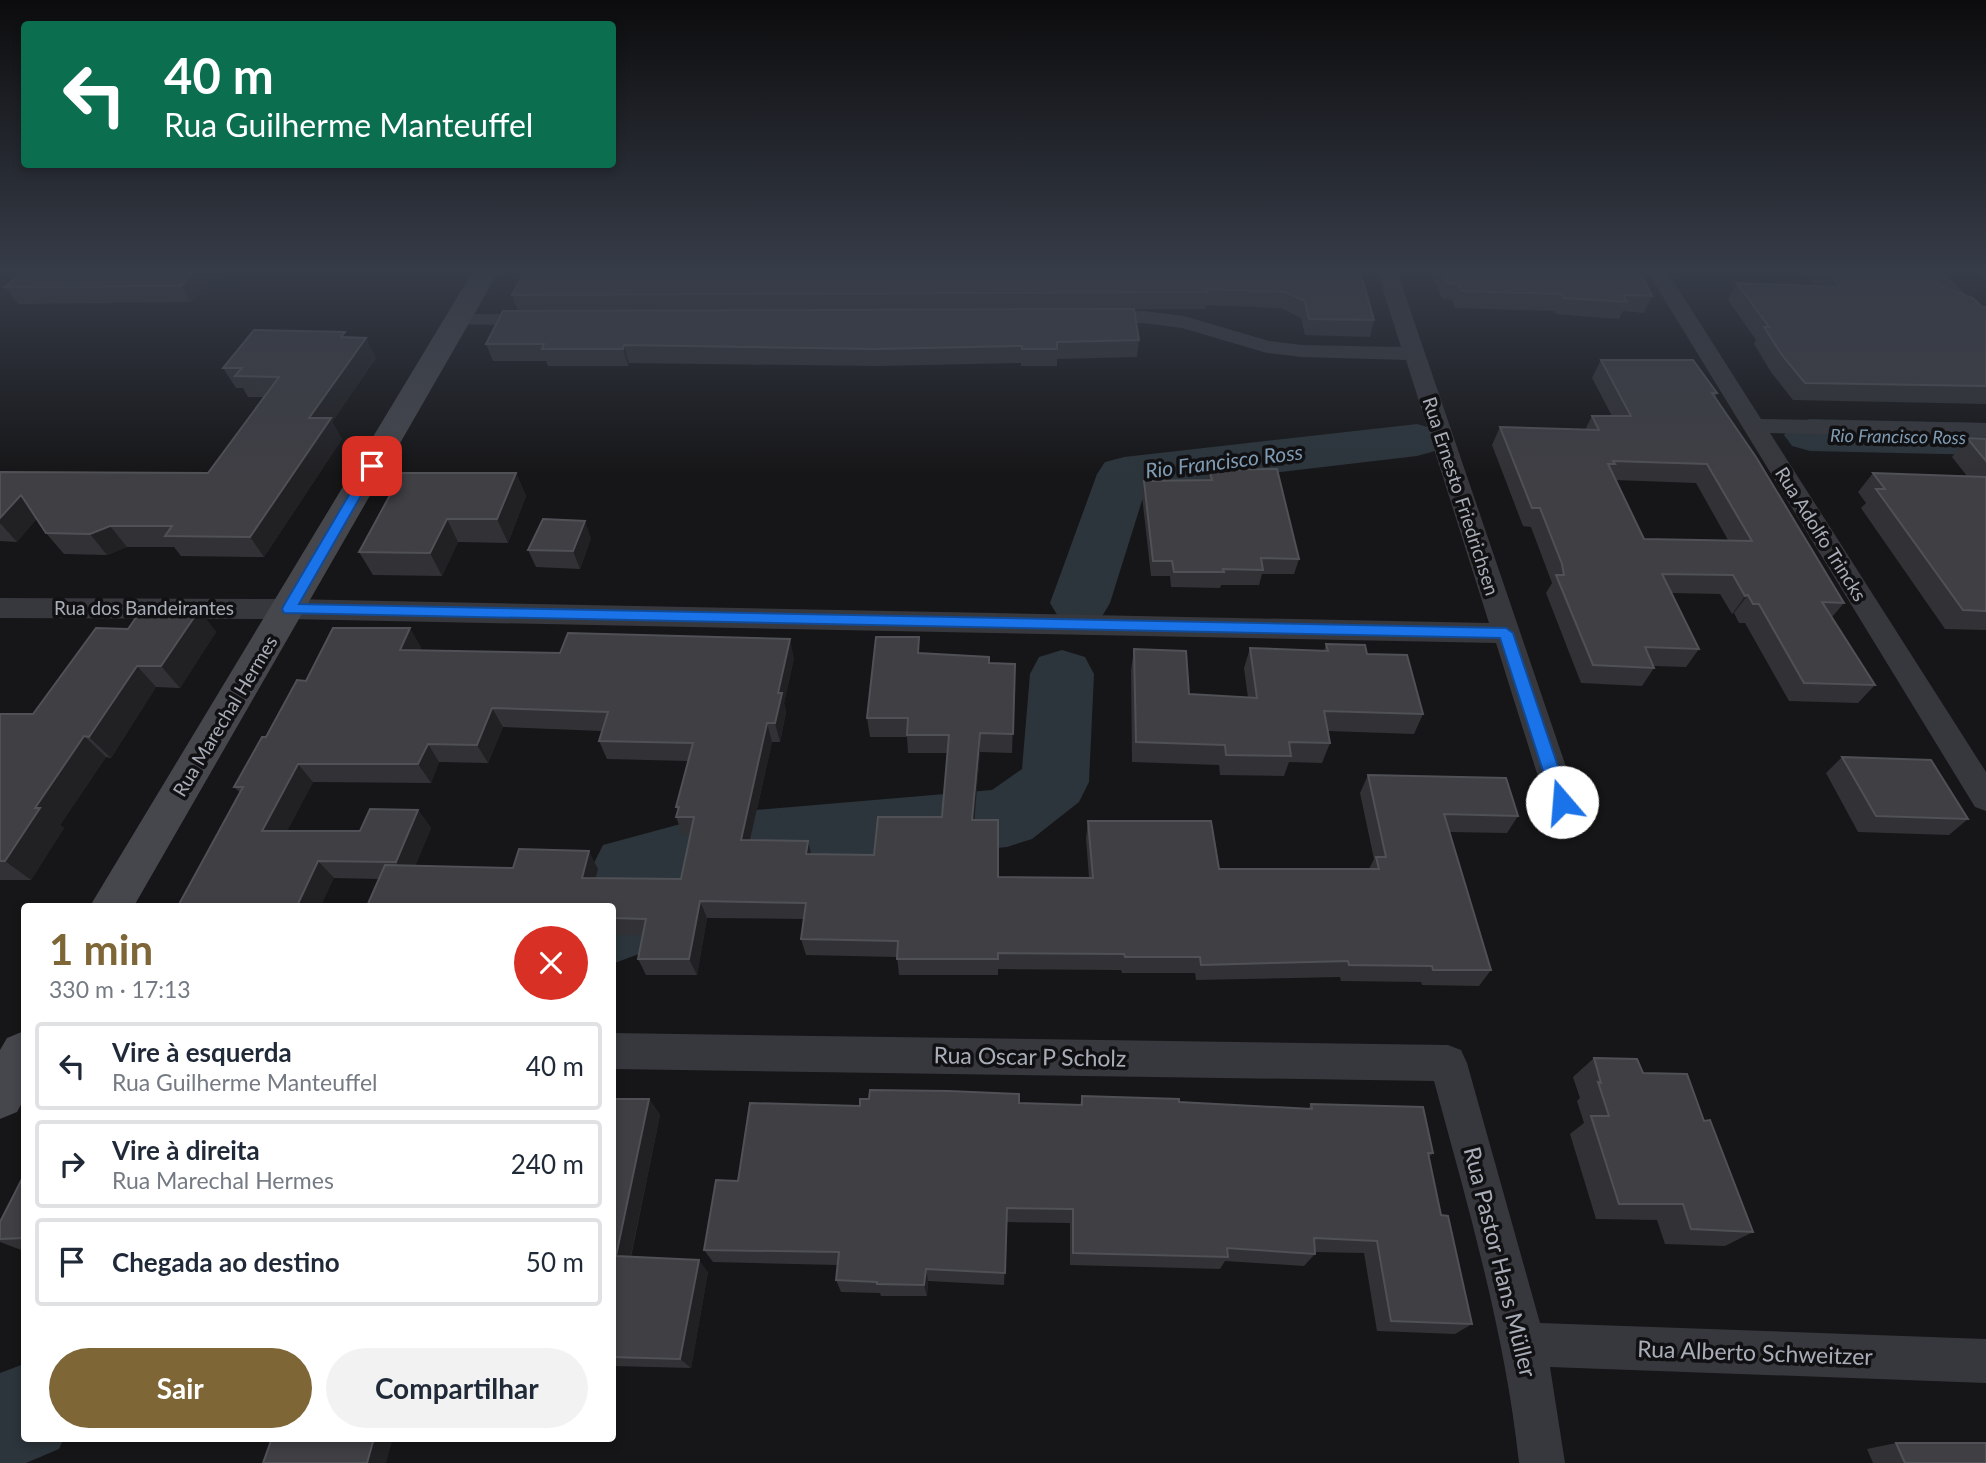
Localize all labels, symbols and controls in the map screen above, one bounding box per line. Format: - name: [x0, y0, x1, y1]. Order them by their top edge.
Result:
- text: 40 m: [164, 46, 274, 104]
- icon: left: [49, 49, 140, 140]
- text: Rua Guilherme Manteuffel: [164, 105, 533, 144]
- street label: Rua Ernesto Friedrichsen: [1418, 394, 1504, 598]
- water label: Rio Francisco Ross: [1830, 424, 1966, 448]
- pin: [342, 436, 402, 496]
- water label: Rio Francisco Ross: [1144, 438, 1304, 483]
- icon: arrive: [353, 447, 391, 485]
- street label: Rua Adolfo Trincks: [1771, 462, 1872, 605]
- street label: Rua dos Bandeirantes: [54, 596, 234, 619]
- street label: Rua Marechal Hermes: [168, 631, 282, 800]
- position arrow: [1525, 765, 1599, 839]
- text: 1 min: [49, 924, 153, 974]
- button: close: [514, 926, 588, 1000]
- text: 330 m · 17:13: [49, 975, 191, 1003]
- text: Vire à esquerda: [112, 1036, 292, 1068]
- street label: Rua Oscar P Scholz: [933, 1040, 1127, 1072]
- icon: left: [53, 1047, 91, 1085]
- text: 40 m: [526, 1050, 584, 1082]
- text: Rua Guilherme Manteuffel: [112, 1068, 378, 1096]
- text: Vire à direita: [112, 1134, 260, 1166]
- street label: Rua Pastor Hans Müller: [1459, 1144, 1543, 1381]
- icon: right: [53, 1145, 91, 1183]
- text: 240 m: [511, 1148, 584, 1180]
- text: Rua Marechal Hermes: [112, 1166, 334, 1194]
- icon: arrive: [53, 1243, 91, 1281]
- text: Chegada ao destino: [112, 1246, 340, 1278]
- text: 50 m: [526, 1246, 584, 1278]
- street label: Rua Alberto Schweitzer: [1637, 1334, 1874, 1370]
- button: Sair: [49, 1348, 312, 1428]
- button: Compartilhar: [326, 1348, 588, 1428]

